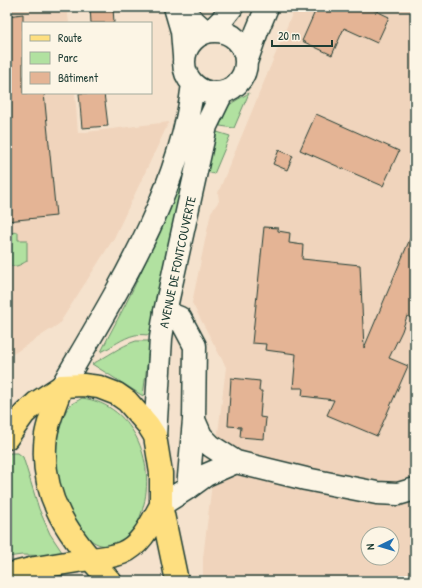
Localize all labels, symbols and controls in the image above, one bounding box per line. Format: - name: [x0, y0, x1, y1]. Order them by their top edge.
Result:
- legend: [22, 22, 152, 94]
- scale bar: [272, 22, 332, 48]
- text: 20 m: [278, 27, 300, 44]
- text: Route: [58, 29, 82, 46]
- text: Parc: [58, 49, 78, 66]
- text: Bâtiment: [58, 69, 99, 86]
- street label: AVENUE DE FONTCOUVERTE: [154, 194, 200, 330]
- north arrow: [360, 526, 400, 566]
- text: N: [363, 543, 377, 550]

